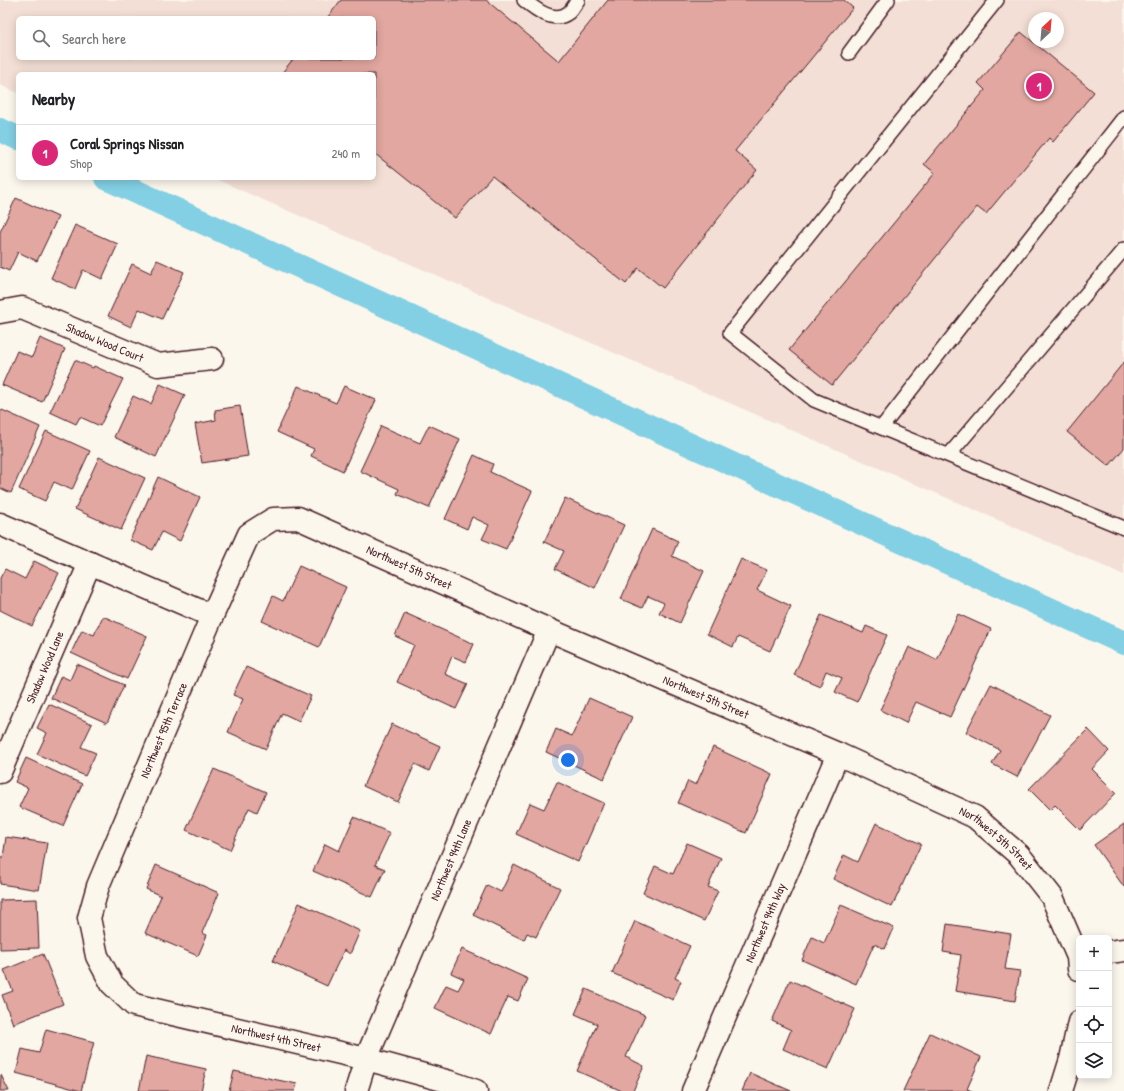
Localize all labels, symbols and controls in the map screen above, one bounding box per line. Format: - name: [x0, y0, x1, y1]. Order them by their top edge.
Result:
- north arrow: [1028, 12, 1064, 48]
- search box: [16, 16, 376, 60]
- icon: search: [30, 27, 52, 49]
- text: Search here: [62, 28, 126, 49]
- pin: 1: [1026, 71, 1052, 101]
- text: Nearby: [32, 87, 75, 110]
- text: Coral Springs Nissan: [70, 133, 184, 154]
- text: 1: [43, 144, 47, 162]
- text: 240 m: [331, 144, 360, 162]
- text: Shop: [70, 154, 92, 172]
- street label: Shadow Wood Court: [63, 318, 147, 366]
- street label: Northwest 5th Street: [364, 541, 455, 594]
- street label: Shadow Wood Lane: [22, 628, 68, 706]
- street label: Northwest 5th Street: [660, 671, 752, 723]
- street label: Northwest 95th Terrace: [136, 680, 191, 781]
- your location: [558, 750, 578, 770]
- street label: Northwest 5th Street: [957, 802, 1037, 874]
- street label: Northwest 94th Lane: [426, 816, 475, 903]
- street label: Northwest 94th Way: [740, 880, 789, 965]
- map controls: [1076, 935, 1112, 1079]
- button: +: [1076, 935, 1112, 971]
- button: −: [1076, 971, 1112, 1007]
- button: locate: [1076, 1007, 1112, 1043]
- street label: Northwest 4th Street: [230, 1019, 323, 1056]
- button: layers: [1076, 1043, 1112, 1079]

